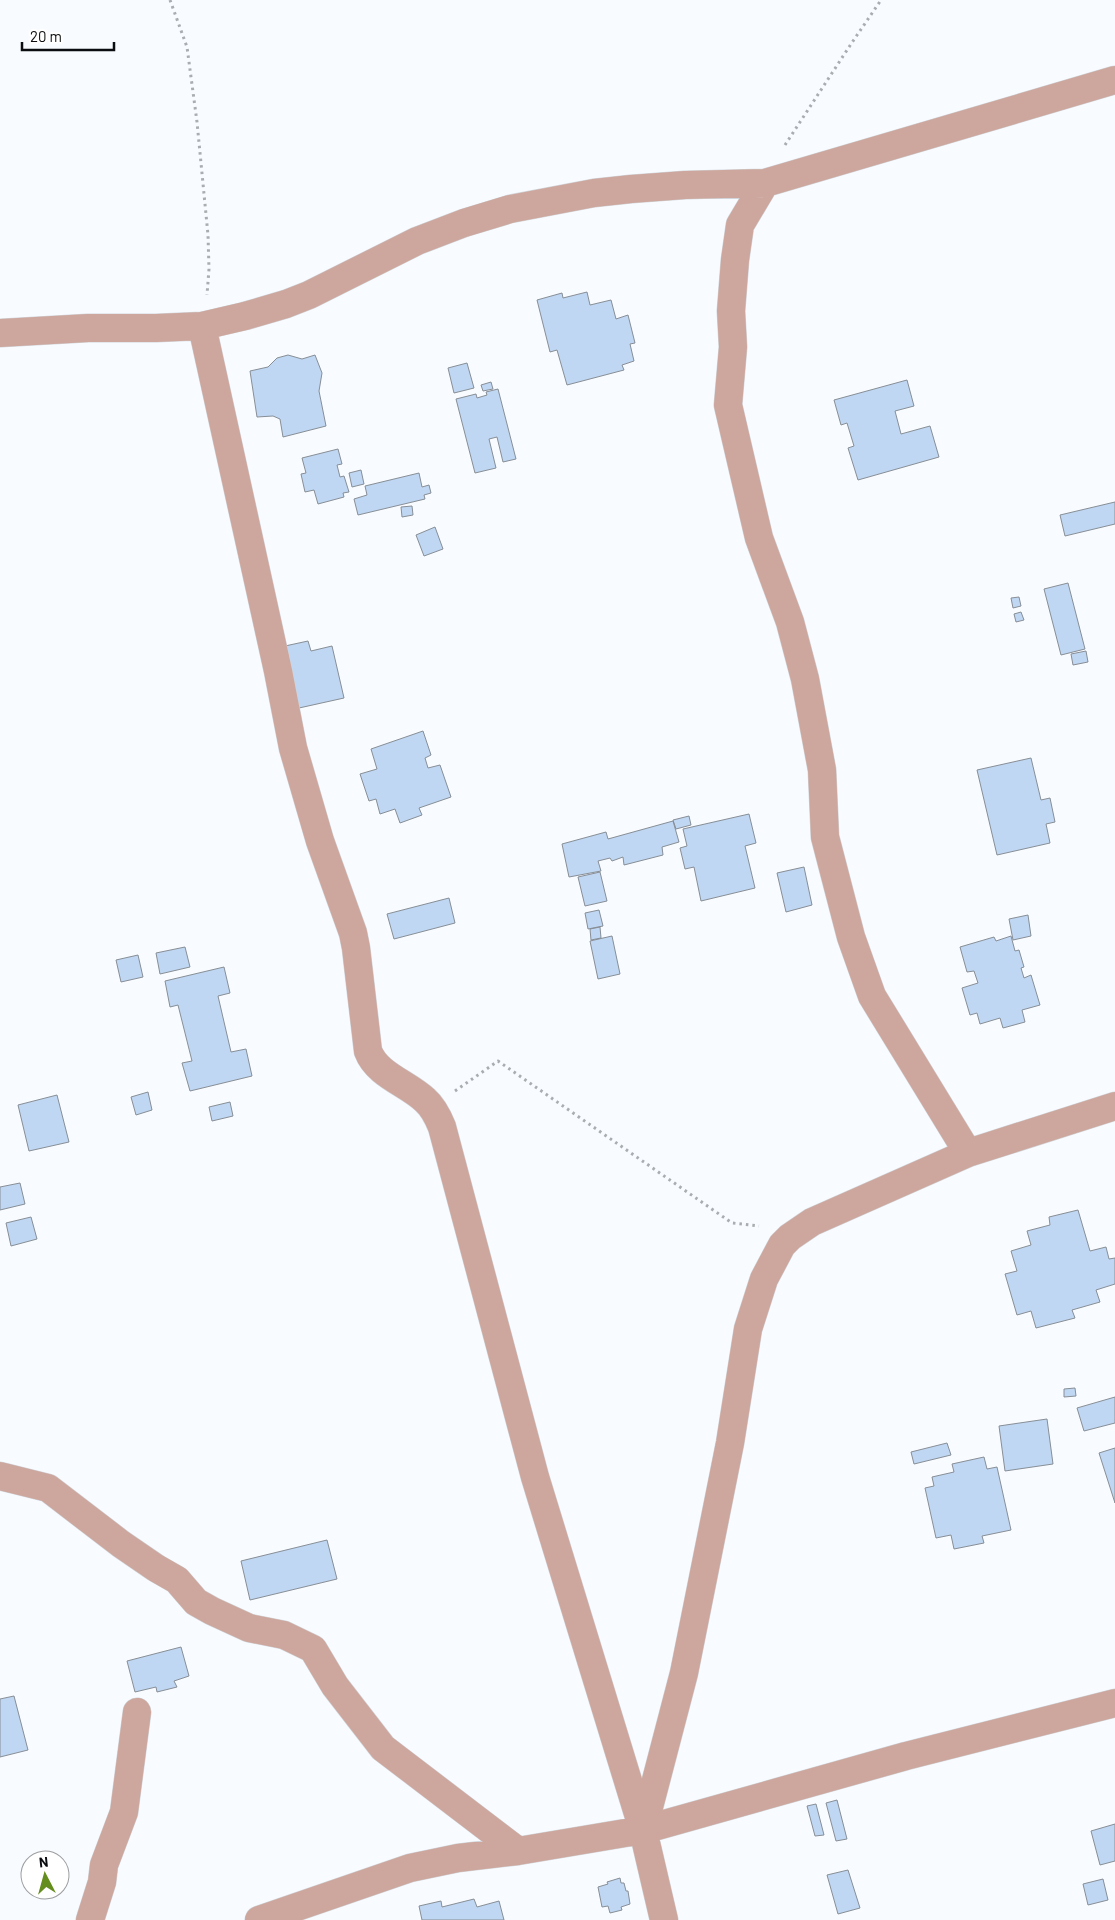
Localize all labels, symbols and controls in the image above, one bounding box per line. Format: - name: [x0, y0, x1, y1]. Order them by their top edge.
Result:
- scale bar: [22, 20, 115, 52]
- text: 20 m: [30, 27, 62, 45]
- north arrow: [20, 1850, 70, 1900]
- text: N: [38, 1853, 49, 1871]

